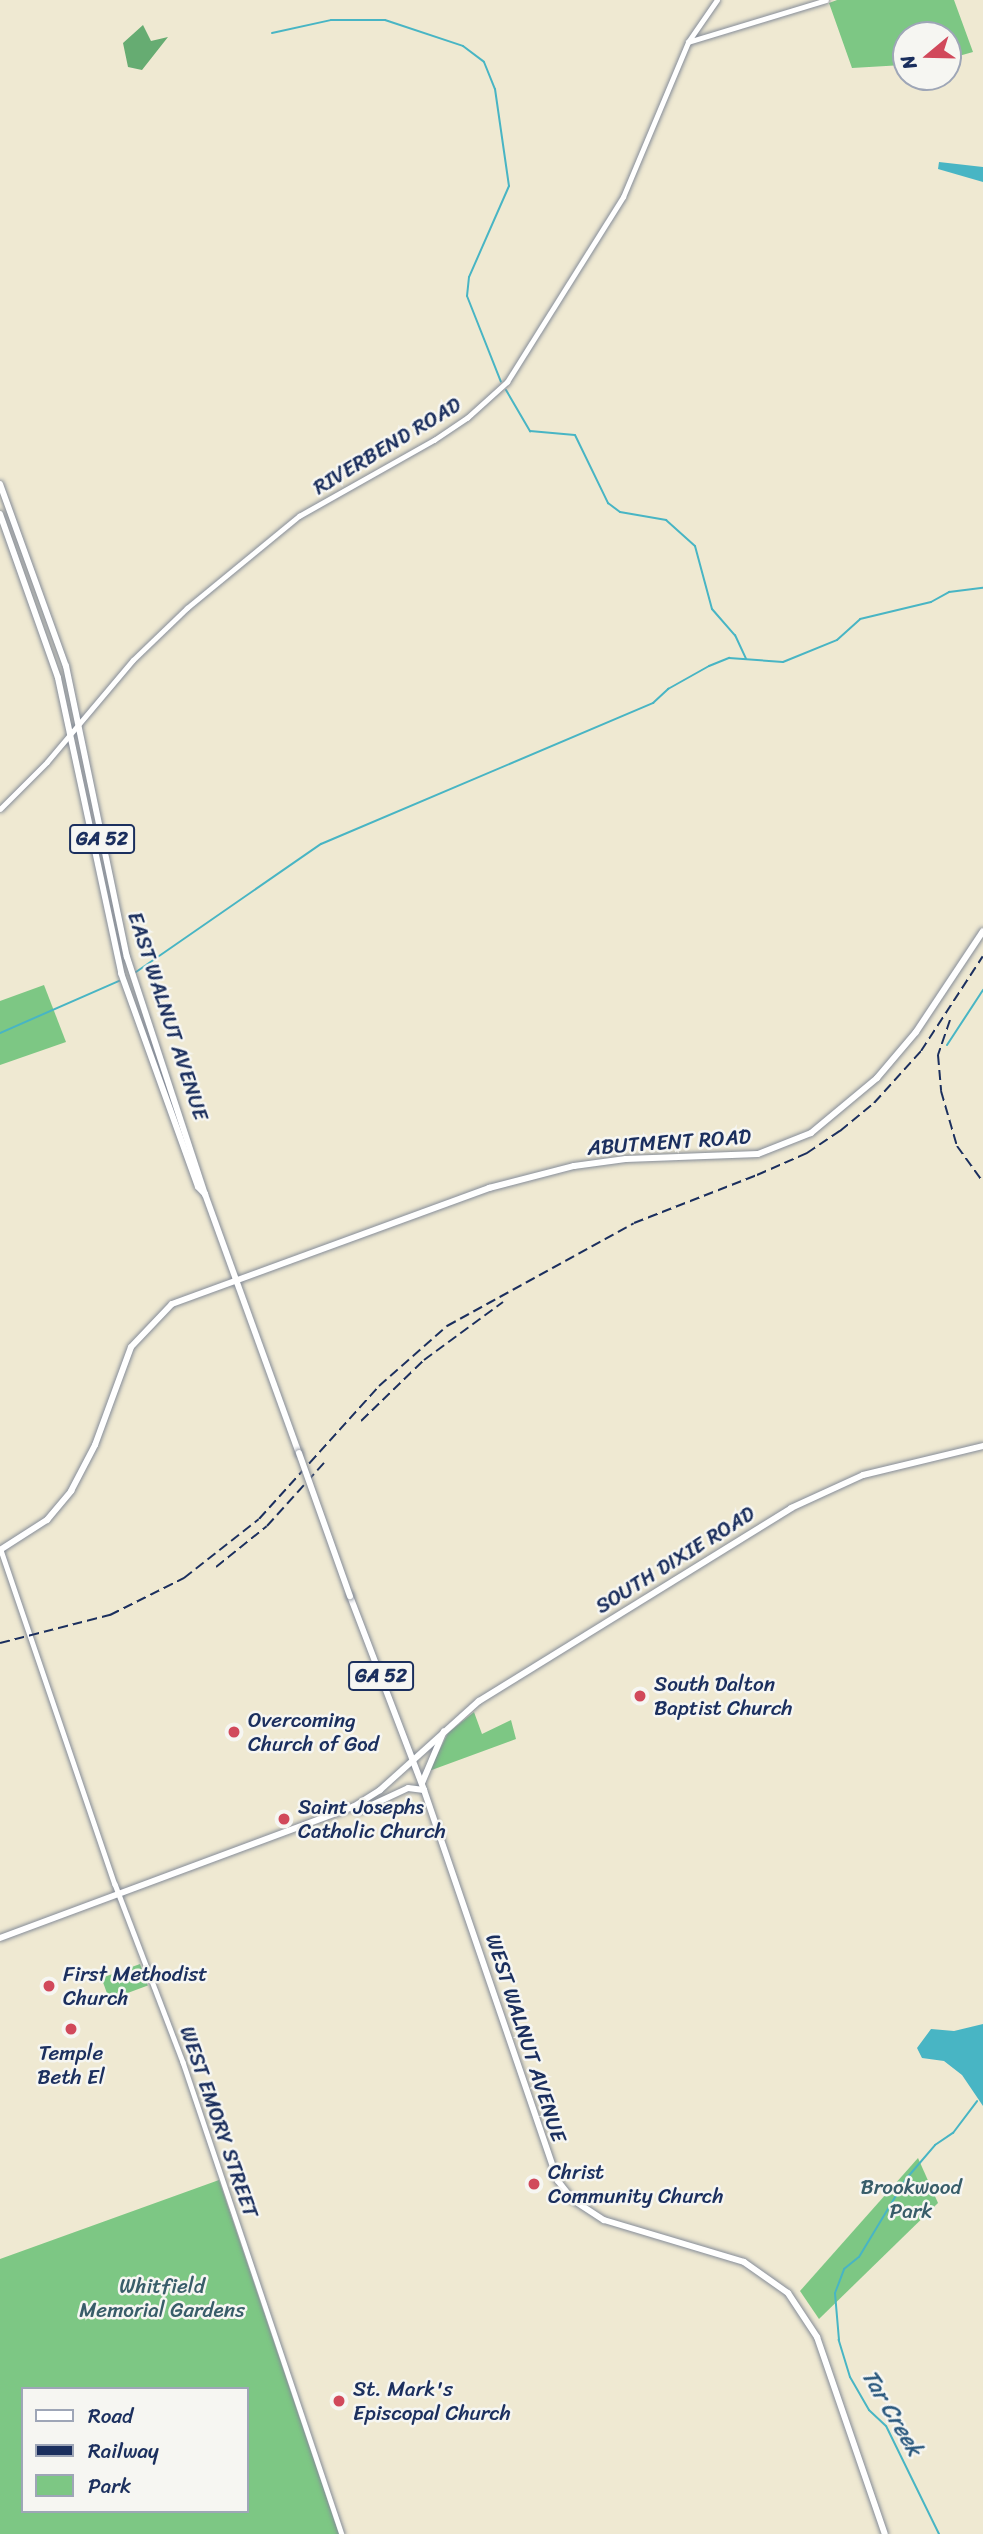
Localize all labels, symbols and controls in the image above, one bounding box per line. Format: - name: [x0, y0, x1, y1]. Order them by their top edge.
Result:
- north arrow: [892, 21, 962, 91]
- text: N: [891, 51, 926, 74]
- street label: RIVERBEND ROAD: [309, 392, 465, 500]
- road number: GA 52: [69, 824, 135, 854]
- street label: EAST WALNUT AVENUE: [123, 909, 213, 1123]
- street label: ABUTMENT ROAD: [586, 1124, 752, 1160]
- street label: SOUTH DIXIE ROAD: [591, 1501, 759, 1619]
- road number: GA 52: [348, 1660, 414, 1692]
- place label: South Dalton Baptist Church: [654, 1671, 793, 1721]
- marker: South Dalton Baptist Church: [632, 1688, 648, 1704]
- place label: Overcoming Church of God: [248, 1707, 379, 1757]
- marker: Overcoming Church of God: [226, 1724, 242, 1740]
- place label: Saint Josephs Catholic Church: [298, 1794, 446, 1844]
- marker: Saint Josephs Catholic Church: [276, 1811, 292, 1827]
- street label: WEST WALNUT AVENUE: [480, 1930, 572, 2146]
- place label: First Methodist Church: [63, 1961, 207, 2011]
- marker: First Methodist Church: [41, 1978, 57, 1994]
- marker: Temple Beth El: [63, 2021, 79, 2037]
- street label: WEST EMORY STREET: [174, 2023, 264, 2221]
- place label: Temple Beth El: [37, 2040, 105, 2090]
- place label: Christ Community Church: [548, 2159, 723, 2209]
- park label: Brookwood Park: [861, 2174, 961, 2224]
- marker: Christ Community Church: [526, 2176, 542, 2192]
- park label: Whitfield Memorial Gardens: [79, 2273, 245, 2323]
- water label: Tar Creek: [855, 2364, 929, 2462]
- place label: St. Mark's Episcopal Church: [353, 2376, 511, 2426]
- legend: [21, 2387, 248, 2513]
- marker: St. Mark's Episcopal Church: [331, 2393, 347, 2409]
- text: Road: [88, 2397, 133, 2435]
- text: Railway: [88, 2432, 159, 2470]
- text: Park: [88, 2467, 131, 2505]

